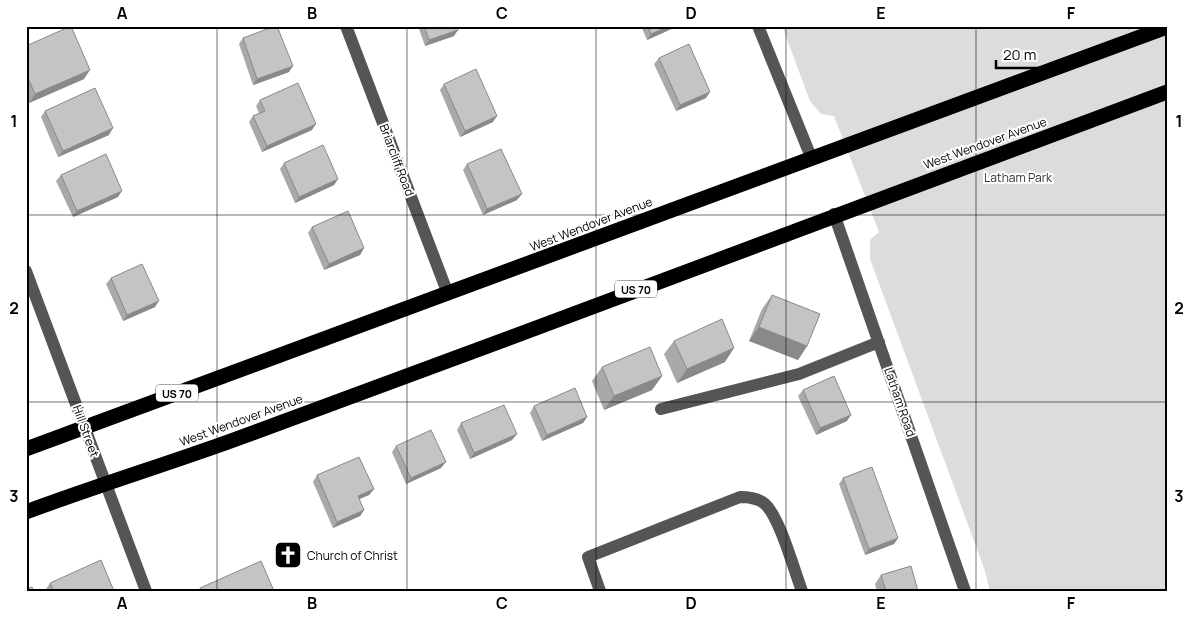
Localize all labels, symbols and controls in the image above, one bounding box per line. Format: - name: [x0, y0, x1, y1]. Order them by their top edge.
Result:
- text: A: [117, 2, 128, 24]
- text: B: [307, 2, 317, 24]
- text: C: [496, 2, 508, 24]
- text: D: [685, 2, 697, 24]
- text: E: [876, 2, 886, 24]
- text: F: [1067, 2, 1076, 24]
- scale bar: [996, 38, 1068, 70]
- text: 20 m: [1003, 44, 1036, 65]
- text: 1: [10, 110, 18, 132]
- text: 1: [1175, 110, 1183, 132]
- street label: West Wendover Avenue: [921, 113, 1049, 173]
- street label: Briarcliff Road: [375, 121, 419, 199]
- park label: Latham Park: [984, 169, 1053, 186]
- street label: West Wendover Avenue: [527, 193, 655, 255]
- road number: US 70: [615, 280, 657, 298]
- text: 2: [9, 297, 19, 319]
- text: 2: [1174, 297, 1184, 319]
- street label: Latham Road: [880, 365, 920, 439]
- road number: US 70: [156, 384, 198, 402]
- street label: West Wendover Avenue: [177, 390, 305, 450]
- street label: Hill Street: [69, 403, 103, 460]
- text: 3: [9, 485, 19, 507]
- text: 3: [1174, 485, 1184, 507]
- church icon: Church of Christ: [273, 540, 303, 570]
- place label: Church of Christ: [307, 547, 398, 564]
- text: A: [117, 592, 128, 614]
- text: B: [307, 592, 317, 614]
- text: C: [496, 592, 508, 614]
- text: D: [685, 592, 697, 614]
- text: E: [876, 592, 886, 614]
- text: F: [1067, 592, 1076, 614]

